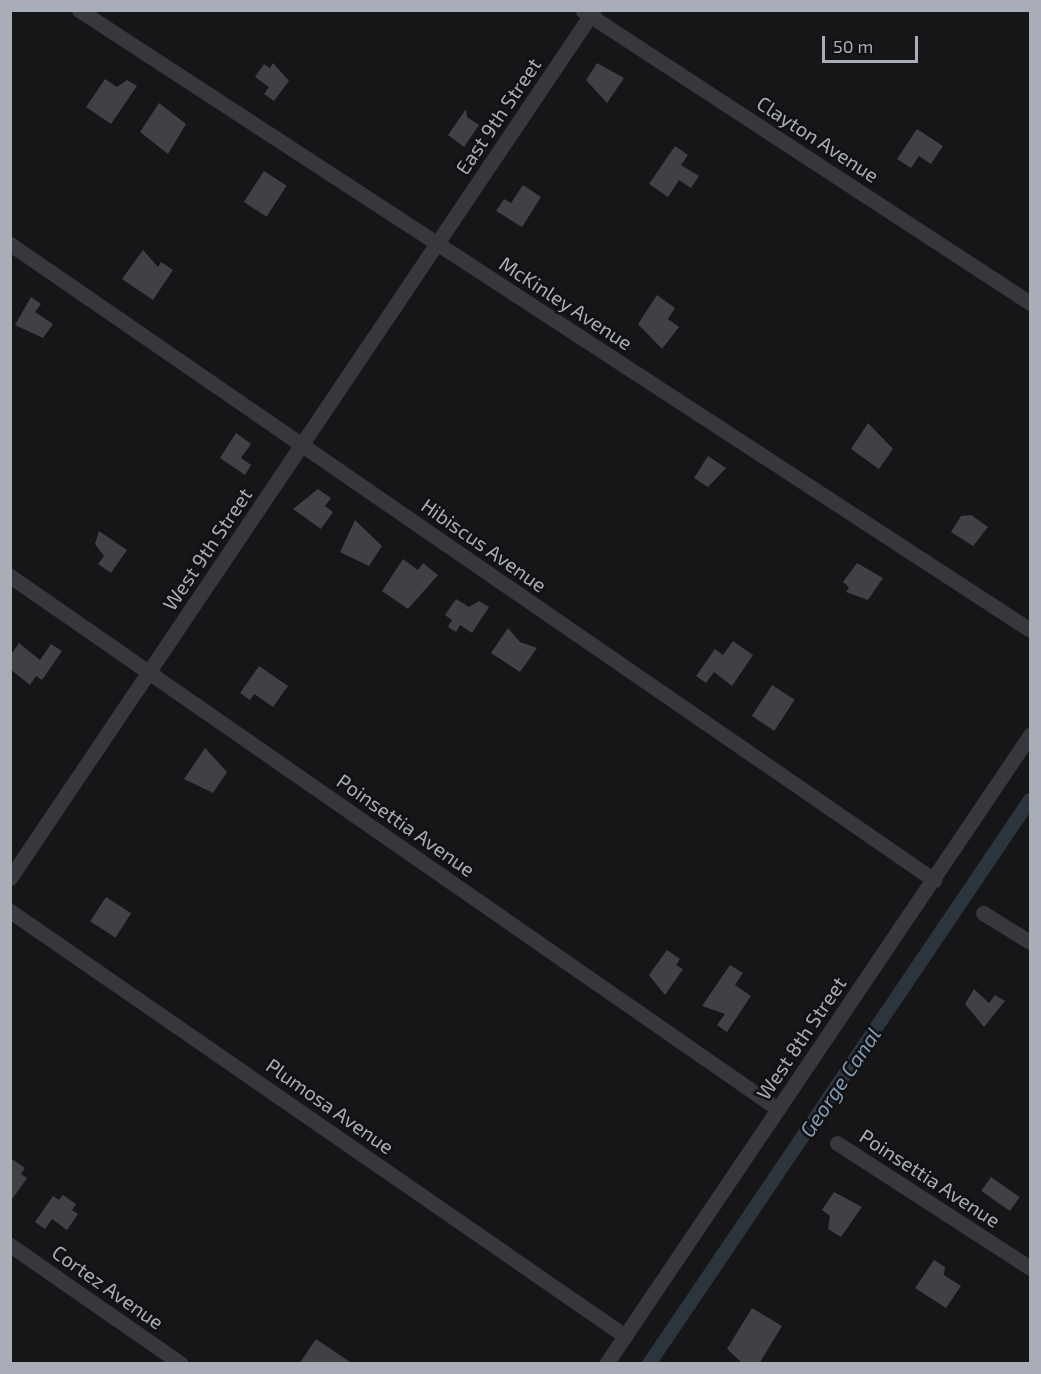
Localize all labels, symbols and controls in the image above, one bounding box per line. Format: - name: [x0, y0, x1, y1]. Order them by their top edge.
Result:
- scale bar: [825, 24, 921, 62]
- text: 50 m: [833, 35, 873, 57]
- street label: East 9th Street: [450, 53, 546, 179]
- street label: Clayton Avenue: [752, 91, 884, 187]
- street label: McKinley Avenue: [495, 251, 637, 355]
- street label: West 9th Street: [157, 483, 257, 615]
- street label: Hibiscus Avenue: [417, 493, 551, 597]
- street label: Poinsettia Avenue: [332, 768, 480, 882]
- street label: West 8th Street: [751, 972, 851, 1104]
- water label: George Canal: [794, 1022, 886, 1142]
- street label: Plumosa Avenue: [261, 1053, 399, 1159]
- street label: Poinsettia Avenue: [855, 1123, 1005, 1233]
- street label: Cortez Avenue: [48, 1240, 168, 1334]

